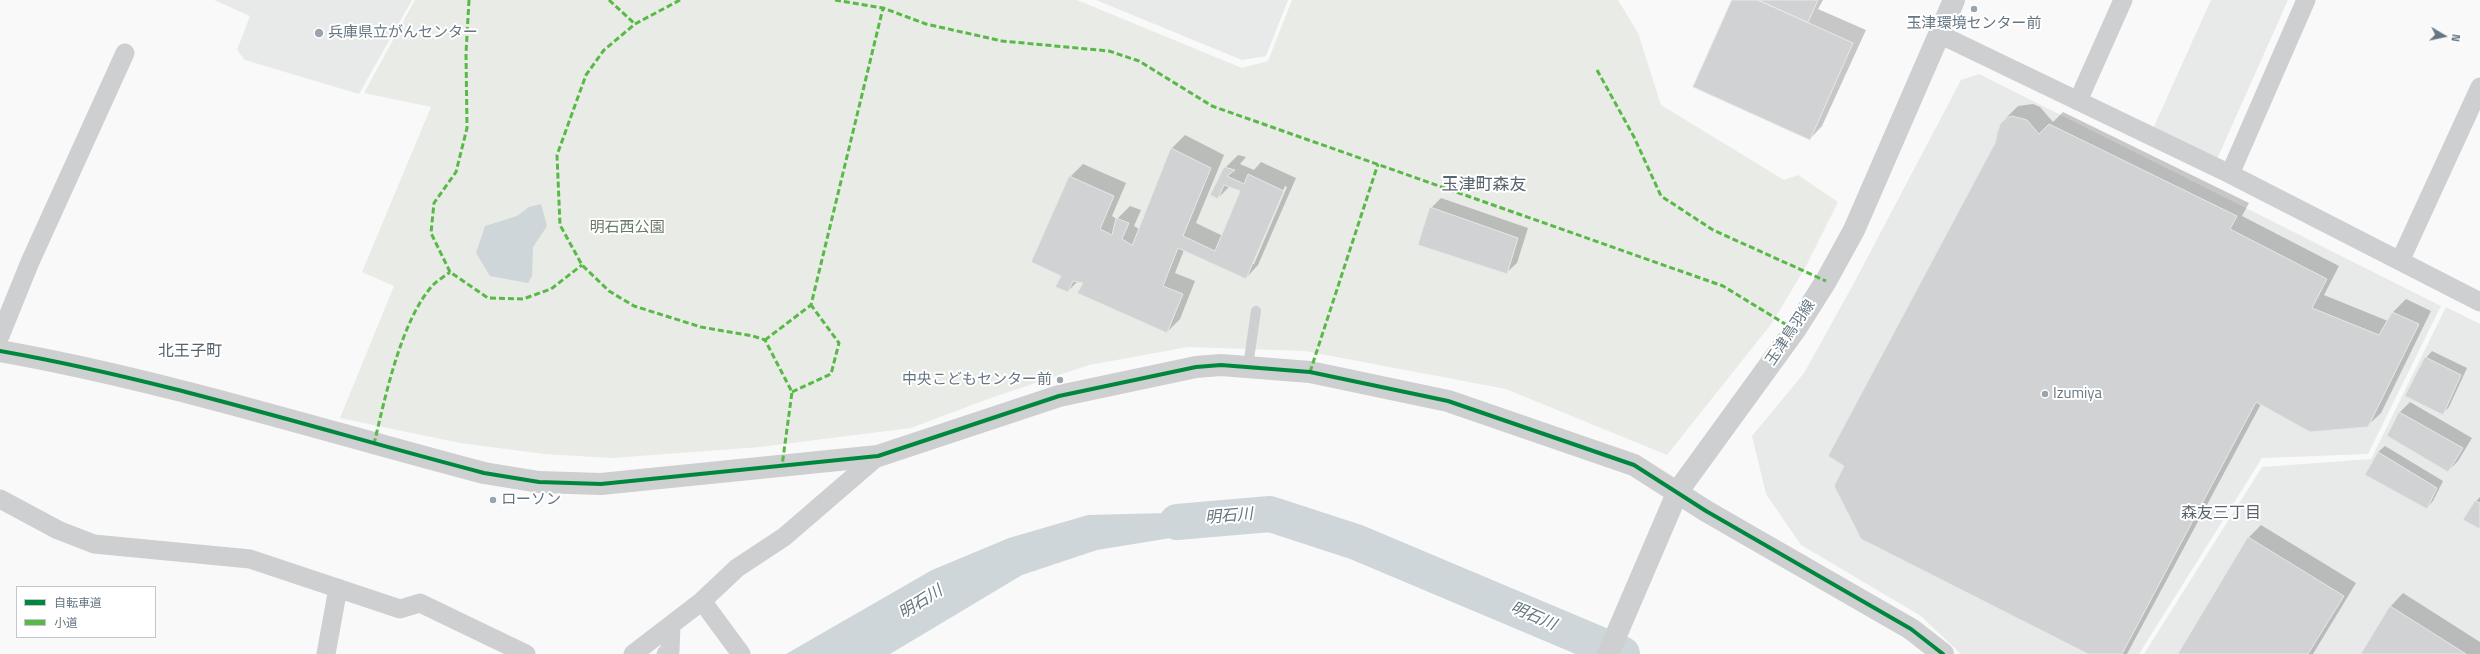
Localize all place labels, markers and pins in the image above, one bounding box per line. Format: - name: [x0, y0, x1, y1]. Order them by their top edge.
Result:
- marker: 玉津環境センター前: [1969, 4, 1979, 14]
- place label: 玉津環境センター前: [1907, 15, 2041, 33]
- place label: 兵庫県立がんセンター: [328, 24, 478, 42]
- marker: 兵庫県立がんセンター: [313, 27, 325, 39]
- place label: 中央こどもセンター前: [902, 371, 1052, 389]
- marker: 中央こどもセンター前: [1055, 375, 1065, 385]
- place label: Izumiya: [2053, 385, 2102, 403]
- marker: Izumiya: [2040, 389, 2050, 399]
- place label: ローソン: [501, 491, 561, 509]
- marker: ローソン: [488, 495, 498, 505]

